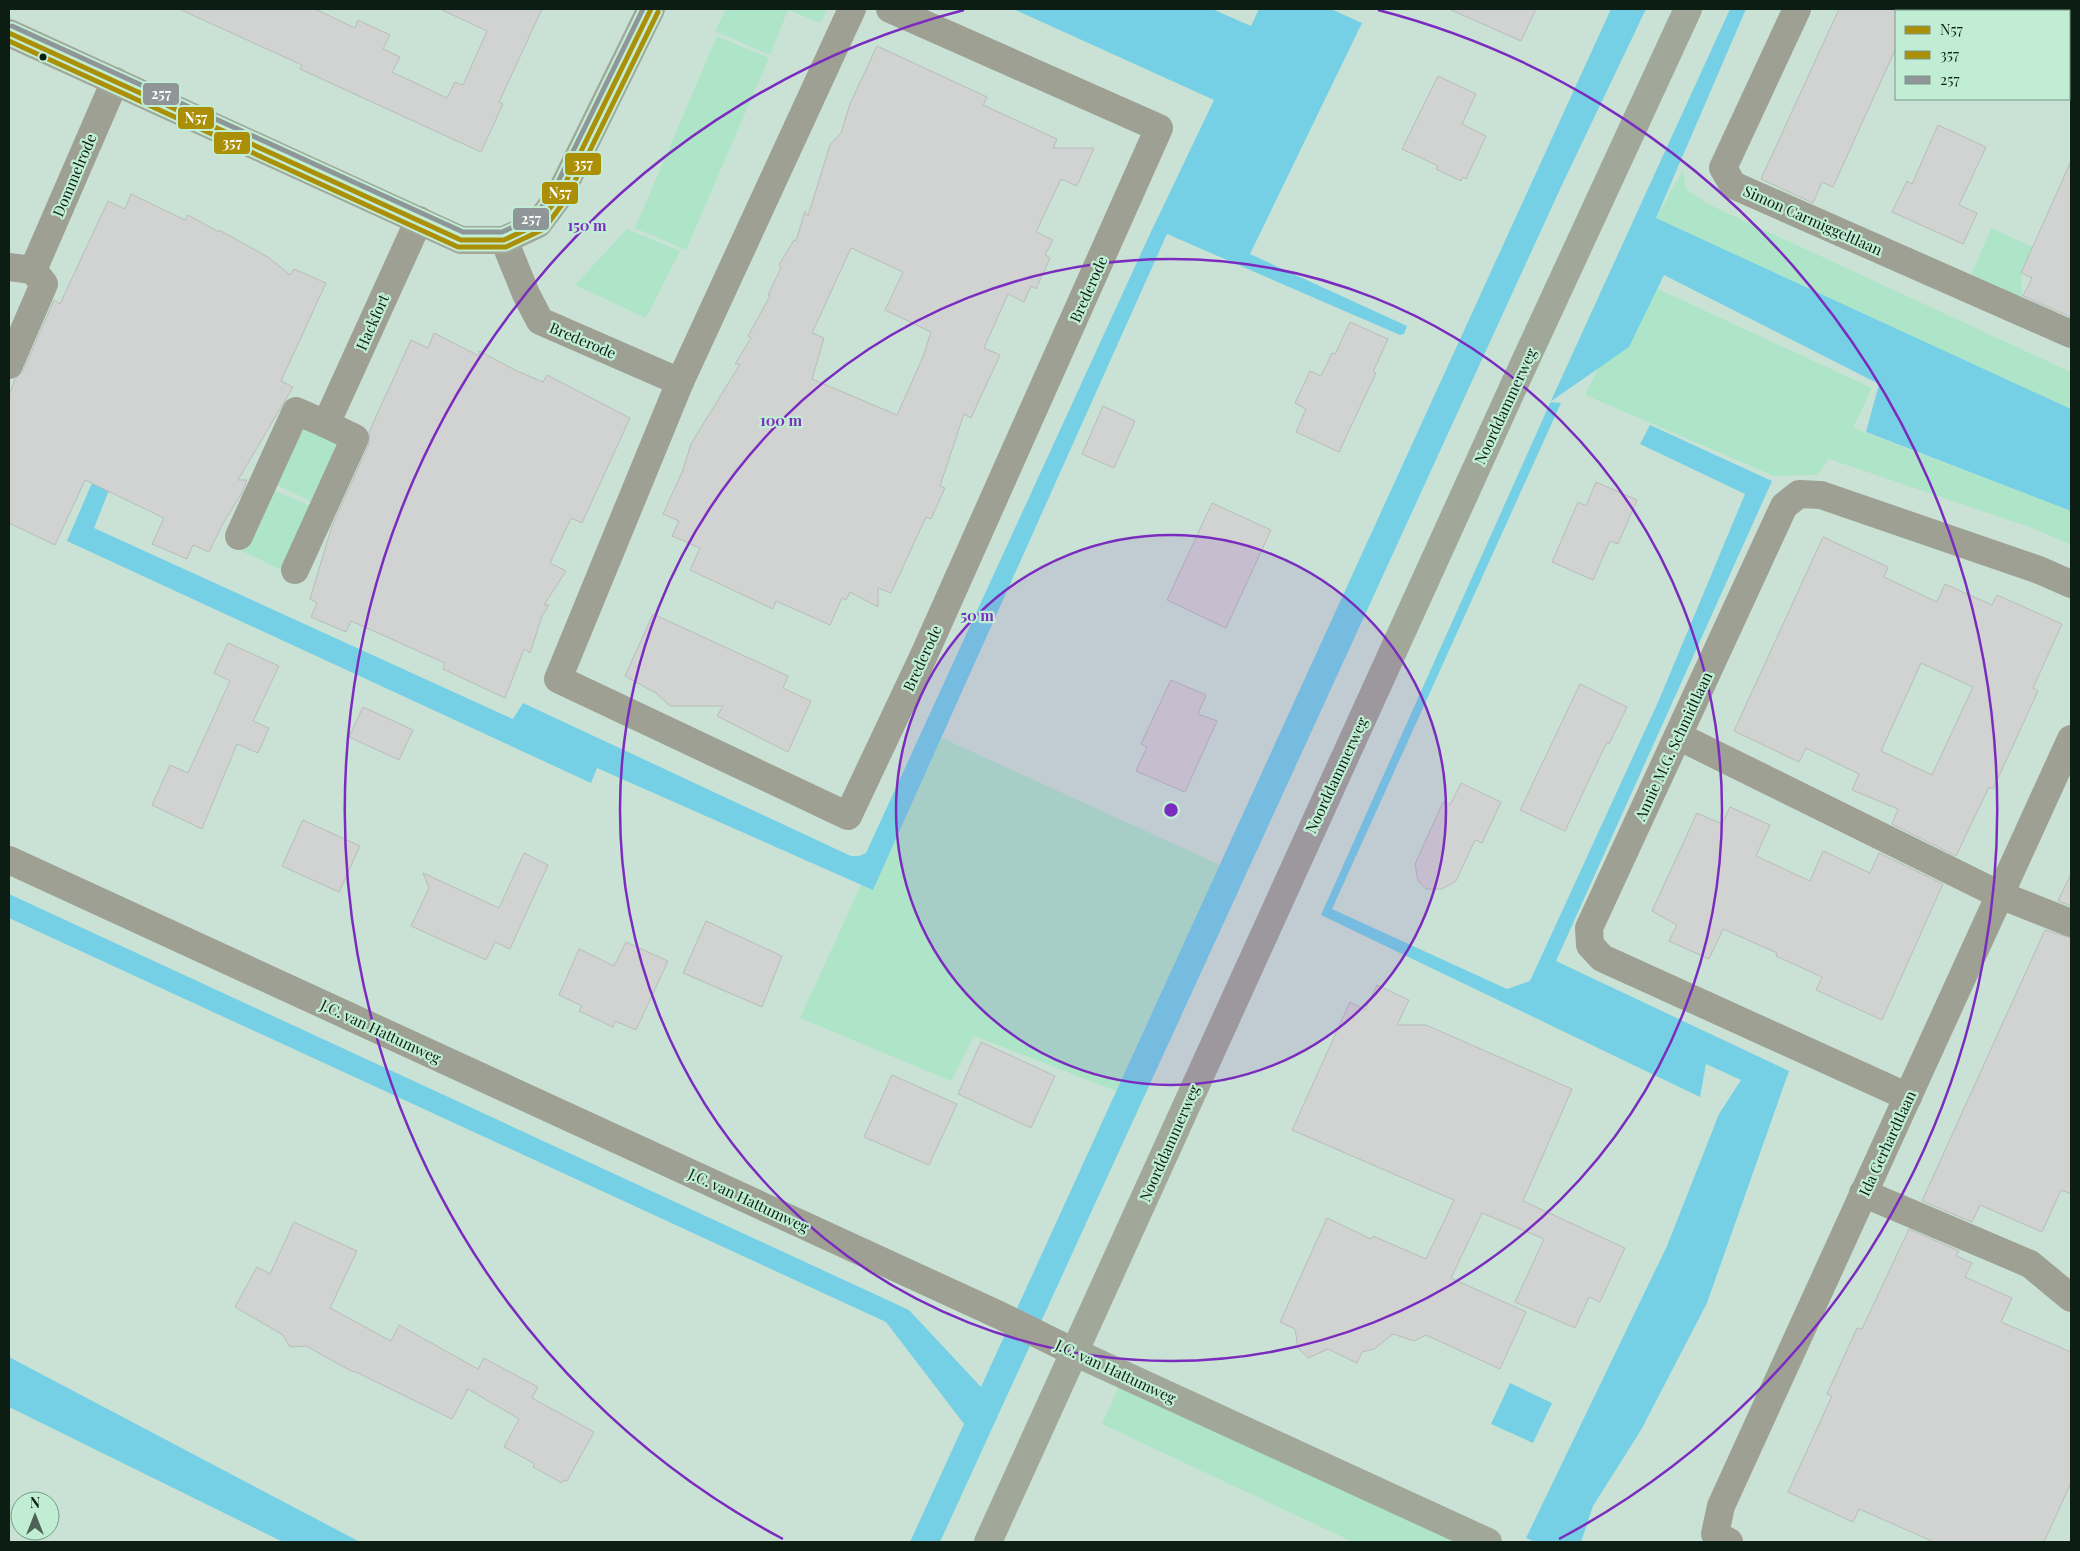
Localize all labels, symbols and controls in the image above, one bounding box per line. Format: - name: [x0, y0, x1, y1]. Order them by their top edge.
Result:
- legend: [1895, 10, 2070, 100]
- text: N57: [1940, 19, 1963, 39]
- text: 357: [1940, 44, 1959, 64]
- unlabelled marker: [38, 52, 48, 62]
- text: 257: [1940, 69, 1960, 89]
- line badge: 257: [142, 82, 180, 106]
- text: 257: [151, 84, 172, 103]
- line badge: N57: [177, 106, 215, 130]
- text: N57: [185, 108, 208, 127]
- street label: Dommelrode: [48, 130, 100, 220]
- line badge: 357: [213, 131, 251, 155]
- text: 357: [222, 133, 242, 152]
- line badge: 357: [564, 152, 602, 176]
- text: 357: [573, 154, 593, 173]
- street label: Simon Carmiggeltlaan: [1740, 180, 1886, 260]
- line badge: N57: [541, 181, 579, 205]
- text: N57: [549, 183, 572, 202]
- line badge: 257: [512, 207, 550, 231]
- text: 257: [521, 209, 542, 228]
- text: 150 m: [567, 215, 607, 235]
- street label: Brederode: [1065, 253, 1111, 325]
- street label: Hackfort: [351, 290, 393, 353]
- street label: Brederode: [547, 317, 619, 363]
- street label: Noorddammerweg: [1469, 345, 1541, 467]
- text: 100 m: [760, 410, 803, 430]
- text: 50 m: [960, 605, 994, 625]
- street label: Brederode: [898, 622, 946, 694]
- street label: Annie M.G. Schmidtlaan: [1629, 668, 1716, 825]
- street label: Noorddammerweg: [1300, 714, 1372, 836]
- centre of rings: [1162, 801, 1180, 819]
- street label: J.C. van Hattumweg: [317, 994, 445, 1068]
- street label: Noorddammerweg: [1134, 1081, 1204, 1205]
- street label: Ida Gerhardtlaan: [1854, 1087, 1920, 1199]
- street label: J.C. van Hattumweg: [685, 1163, 813, 1237]
- street label: J.C. van Hattumweg: [1052, 1334, 1180, 1408]
- north arrow: [10, 1491, 60, 1541]
- text: N: [30, 1493, 40, 1512]

